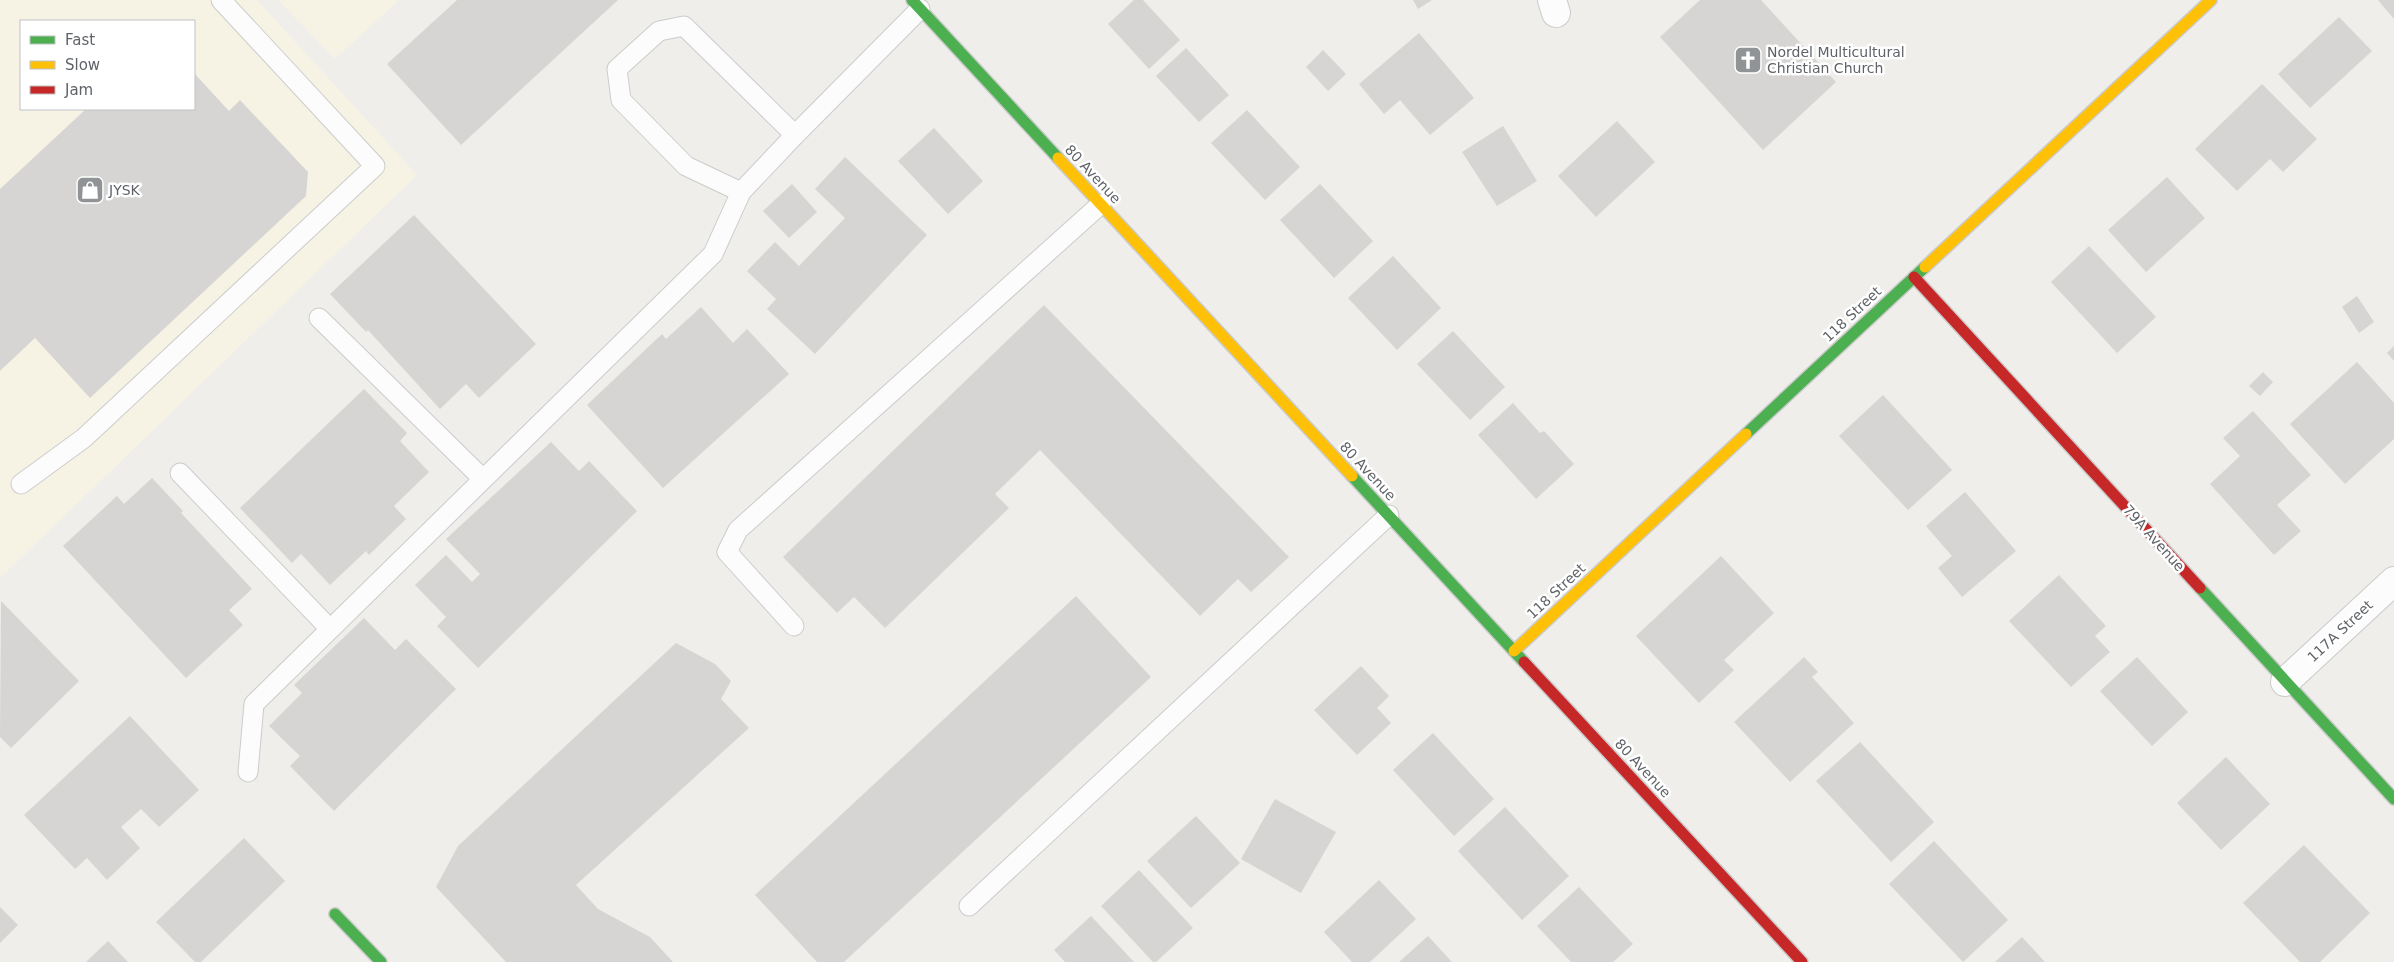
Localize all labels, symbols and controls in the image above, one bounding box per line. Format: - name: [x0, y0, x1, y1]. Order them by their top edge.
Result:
- legend: [20, 20, 195, 110]
- text: Fast: [65, 31, 95, 49]
- place label: Nordel Multicultural Christian Church: [1767, 44, 1905, 76]
- church icon: Nordel Multicultural Christian Church: [1733, 45, 1763, 75]
- text: Slow: [65, 56, 100, 74]
- text: Jam: [64, 81, 93, 99]
- street label: 80 Avenue: [1062, 141, 1124, 207]
- shop icon: JYSK: [75, 175, 105, 205]
- place label: JYSK: [108, 182, 141, 198]
- street label: 118 Street: [1820, 283, 1885, 345]
- street label: 80 Avenue: [1337, 438, 1399, 504]
- street label: 79A Avenue: [2120, 501, 2188, 575]
- street label: 118 Street: [1524, 560, 1589, 622]
- street label: 117A Street: [2304, 596, 2376, 665]
- street label: 80 Avenue: [1612, 735, 1674, 801]

